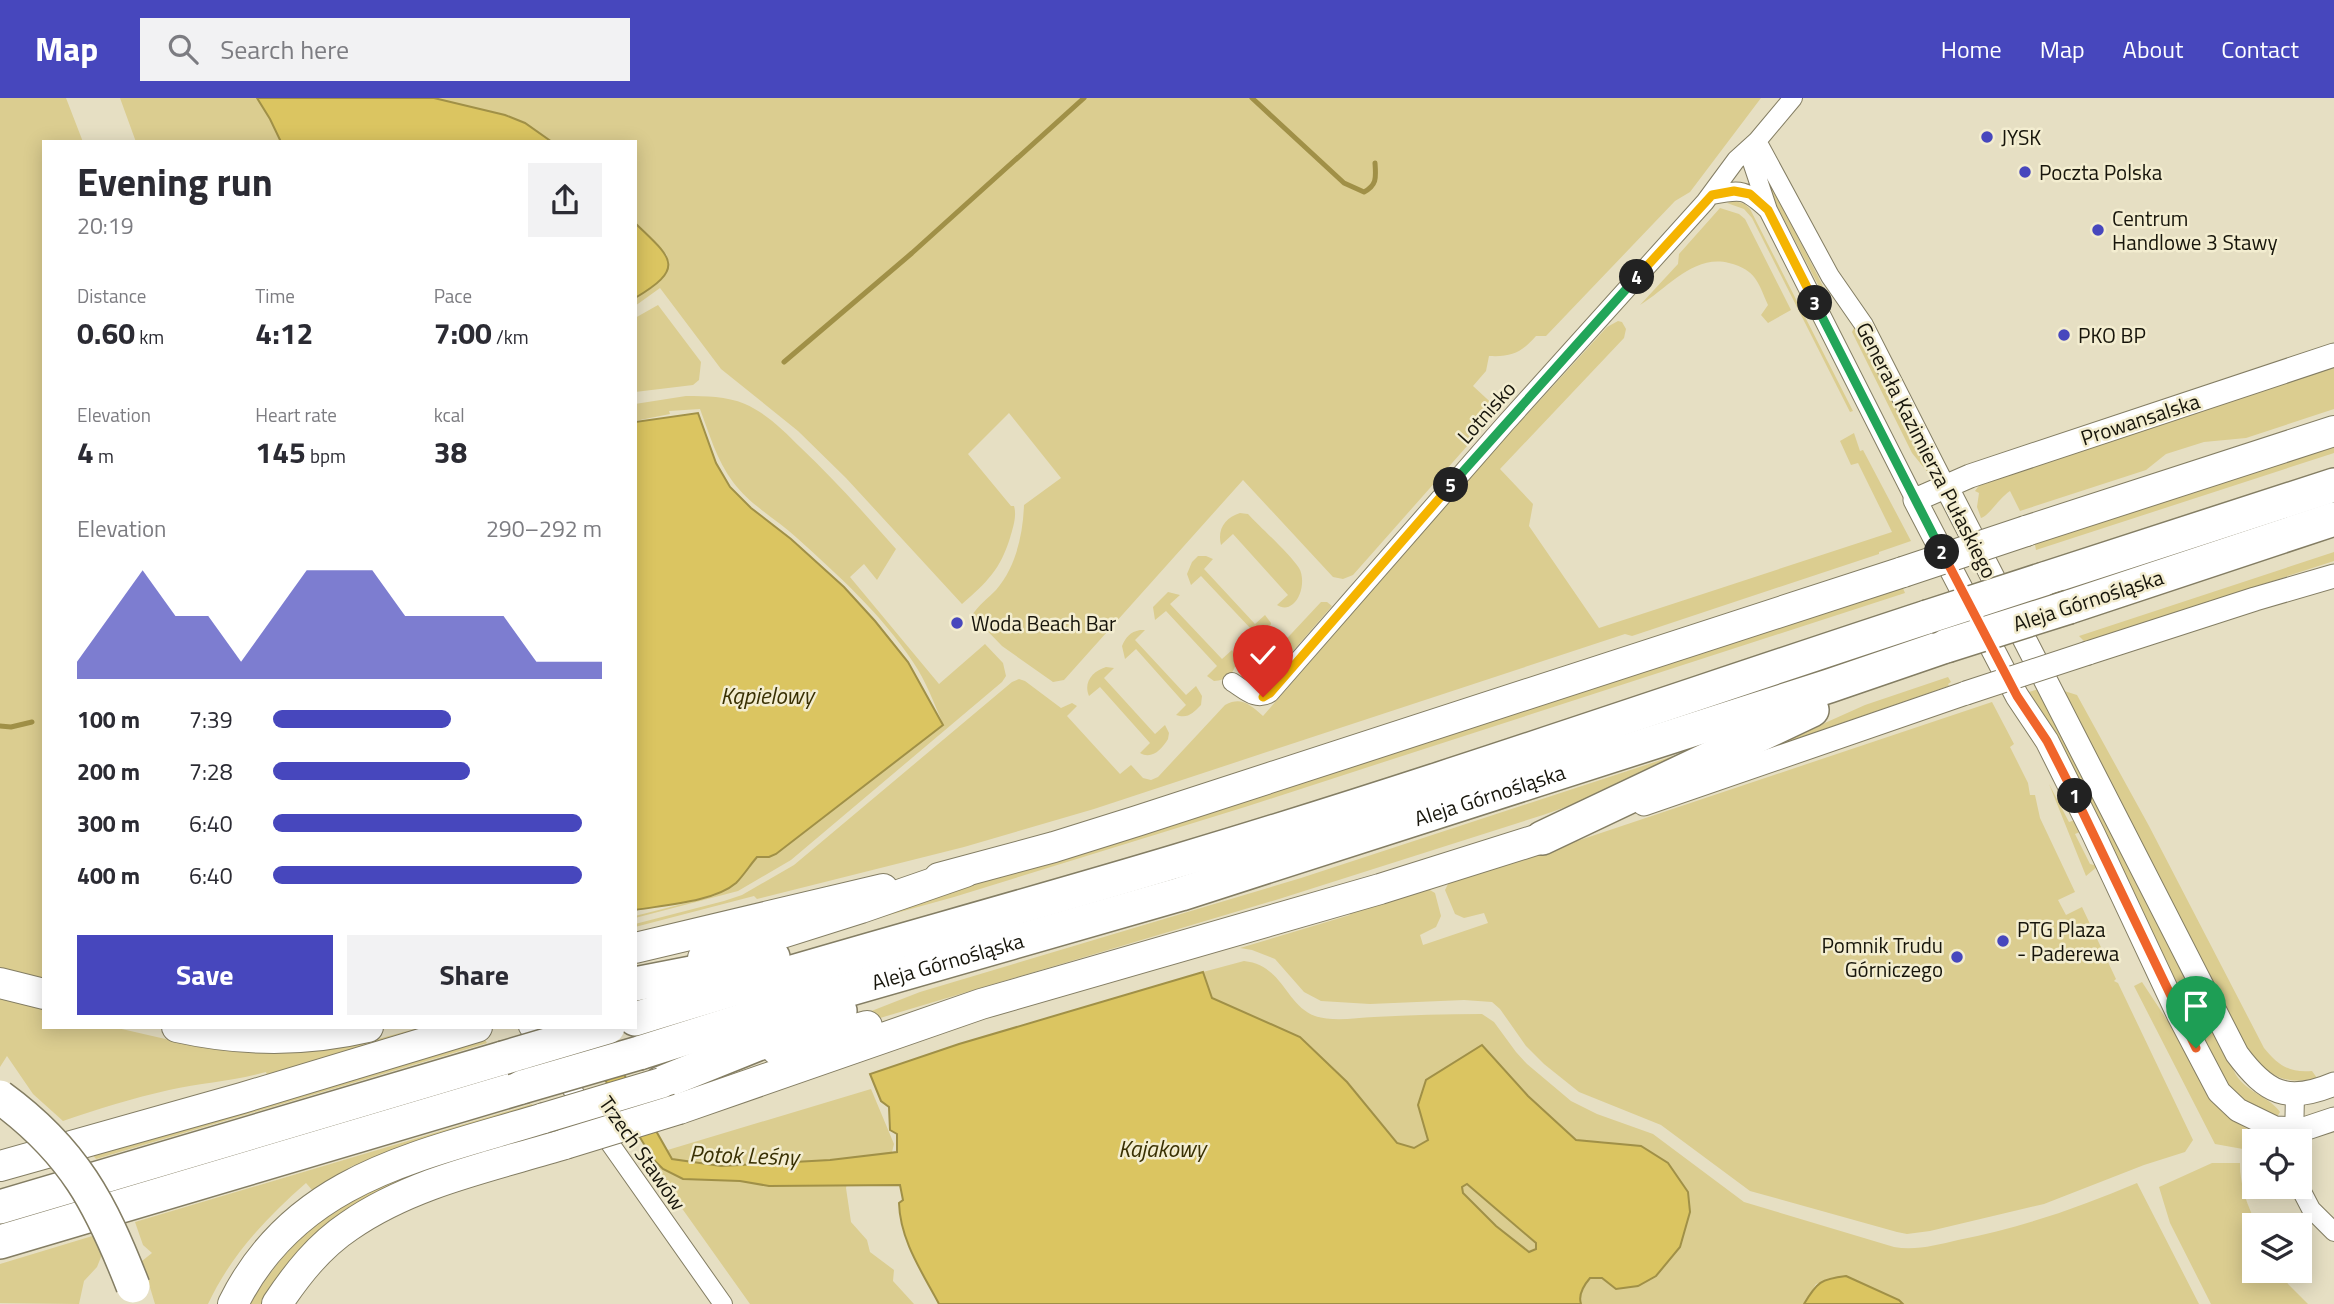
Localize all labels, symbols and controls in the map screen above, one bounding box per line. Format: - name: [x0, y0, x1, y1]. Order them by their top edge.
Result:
- search box: [140, 18, 630, 81]
- text: Map: [35, 24, 98, 74]
- icon: search: [164, 30, 202, 68]
- text: Search here: [220, 30, 349, 69]
- text: Home: [1941, 31, 2002, 67]
- text: Map: [2040, 31, 2085, 67]
- text: About: [2123, 31, 2183, 67]
- text: Contact: [2221, 31, 2299, 67]
- place label: JYSK: [2001, 121, 2041, 153]
- marker: JYSK: [1979, 129, 1995, 145]
- text: Evening run: [77, 153, 273, 211]
- place label: Poczta Polska: [2039, 156, 2163, 188]
- button: share: [528, 163, 602, 237]
- marker: Poczta Polska: [2017, 164, 2033, 180]
- place label: Centrum Handlowe 3 Stawy: [2112, 202, 2278, 258]
- text: 20:19: [77, 208, 134, 243]
- marker: Centrum Handlowe 3 Stawy: [2090, 222, 2106, 238]
- pin: 4: [1620, 260, 1654, 294]
- text: 4: [1631, 262, 1642, 291]
- text: Distance: [77, 281, 146, 310]
- text: Time: [255, 281, 295, 310]
- text: Pace: [434, 281, 472, 310]
- pin: 3: [1798, 286, 1832, 320]
- text: 3: [1809, 288, 1820, 317]
- text: 0.60: [77, 310, 135, 356]
- text: 4:12: [255, 310, 313, 356]
- text: 7:00: [434, 310, 492, 356]
- street label: Generała Kazimierza Pułaskiego: [1848, 316, 2006, 584]
- place label: PKO BP: [2078, 319, 2146, 351]
- text: km: [135, 322, 164, 351]
- text: /km: [492, 322, 529, 351]
- marker: PKO BP: [2056, 327, 2072, 343]
- street label: Lotnisko: [1449, 373, 1523, 451]
- street label: Prowansalska: [2076, 385, 2204, 453]
- text: Elevation: [77, 400, 151, 429]
- text: Heart rate: [255, 400, 337, 429]
- text: kcal: [434, 400, 465, 429]
- text: 4: [77, 429, 94, 475]
- text: 145: [255, 429, 306, 475]
- text: 38: [434, 429, 467, 475]
- text: m: [94, 441, 114, 470]
- text: bpm: [306, 441, 346, 470]
- pin: 5: [1434, 468, 1468, 502]
- text: 5: [1445, 470, 1456, 499]
- text: Elevation: [77, 511, 166, 546]
- text: 290–292 m: [486, 511, 602, 546]
- pin: 2: [1924, 534, 1960, 570]
- text: 2: [1936, 537, 1947, 566]
- street label: Aleja Górnośląska: [2009, 560, 2168, 639]
- place label: Woda Beach Bar: [971, 607, 1116, 639]
- marker: Woda Beach Bar: [949, 615, 965, 631]
- pin: [1233, 625, 1293, 697]
- icon: check: [1244, 636, 1282, 674]
- water label: Kąpielowy: [720, 678, 816, 713]
- text: 100 m: [77, 702, 140, 737]
- text: 7:39: [189, 702, 233, 737]
- text: 200 m: [77, 754, 140, 789]
- text: 7:28: [189, 754, 233, 789]
- street label: Aleja Górnośląska: [1410, 756, 1570, 834]
- pin: 1: [2058, 778, 2092, 814]
- text: 1: [2069, 781, 2080, 810]
- text: 300 m: [77, 806, 140, 841]
- text: 6:40: [189, 806, 233, 841]
- text: 400 m: [77, 858, 140, 893]
- text: 6:40: [189, 858, 233, 893]
- place label: PTG Plaza - Paderewa: [2017, 913, 2120, 969]
- street label: Aleja Górnośląska: [868, 924, 1028, 998]
- place label: Pomnik Trudu Górniczego: [1822, 929, 1943, 985]
- marker: PTG Plaza - Paderewa: [1995, 933, 2011, 949]
- button: Save: [77, 935, 333, 1015]
- button: Share: [347, 935, 602, 1015]
- marker: Pomnik Trudu Górniczego: [1949, 949, 1965, 965]
- pin: [2166, 976, 2226, 1048]
- icon: arrive: [2177, 987, 2215, 1025]
- street label: Trzech Stawów: [592, 1089, 694, 1217]
- map controls: [2242, 1129, 2312, 1283]
- button: locate: [2242, 1129, 2312, 1199]
- water label: Kajakowy: [1118, 1131, 1208, 1166]
- water label: Potok Leśny: [689, 1136, 802, 1174]
- button: layers: [2242, 1213, 2312, 1283]

